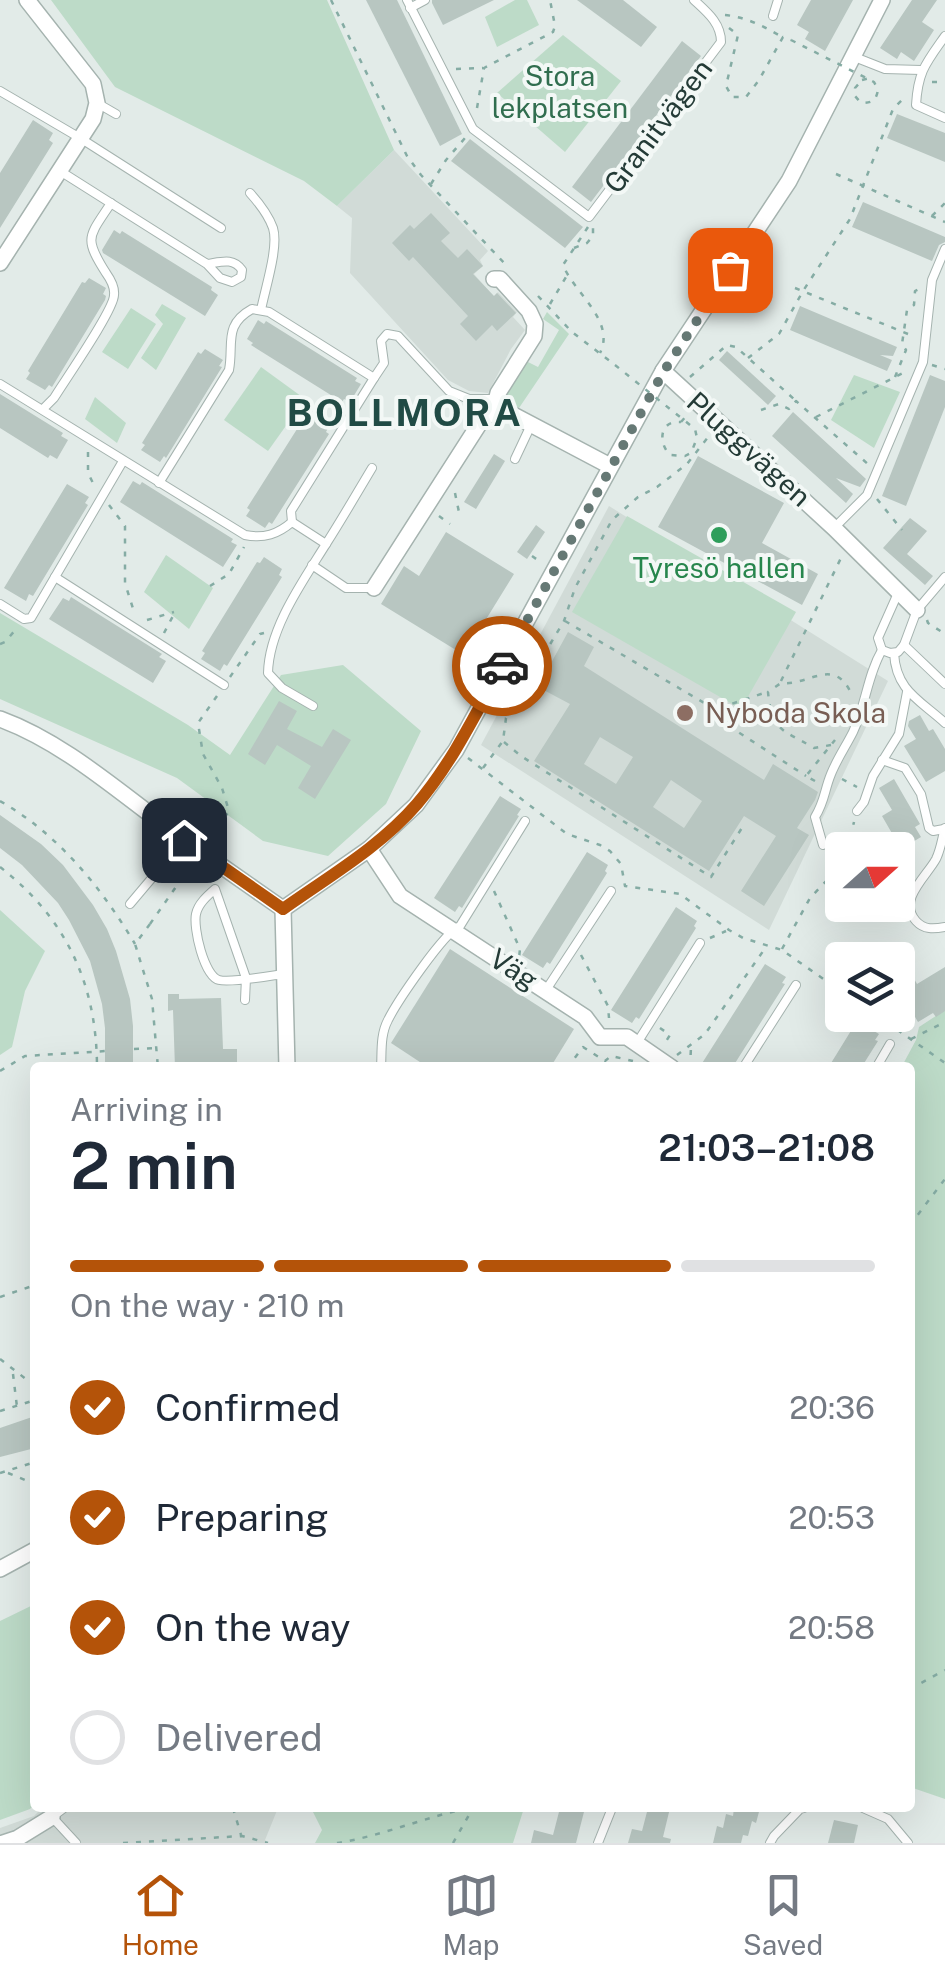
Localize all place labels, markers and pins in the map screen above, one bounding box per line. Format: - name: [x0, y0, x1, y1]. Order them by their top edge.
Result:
- pin: [688, 228, 773, 313]
- marker: Tyresö hallen: [708, 524, 730, 546]
- place label: Tyresö hallen: [633, 551, 805, 584]
- place label: Nyboda Skola: [705, 696, 886, 729]
- marker: Nyboda Skola: [674, 702, 696, 724]
- pin: [142, 798, 227, 883]

